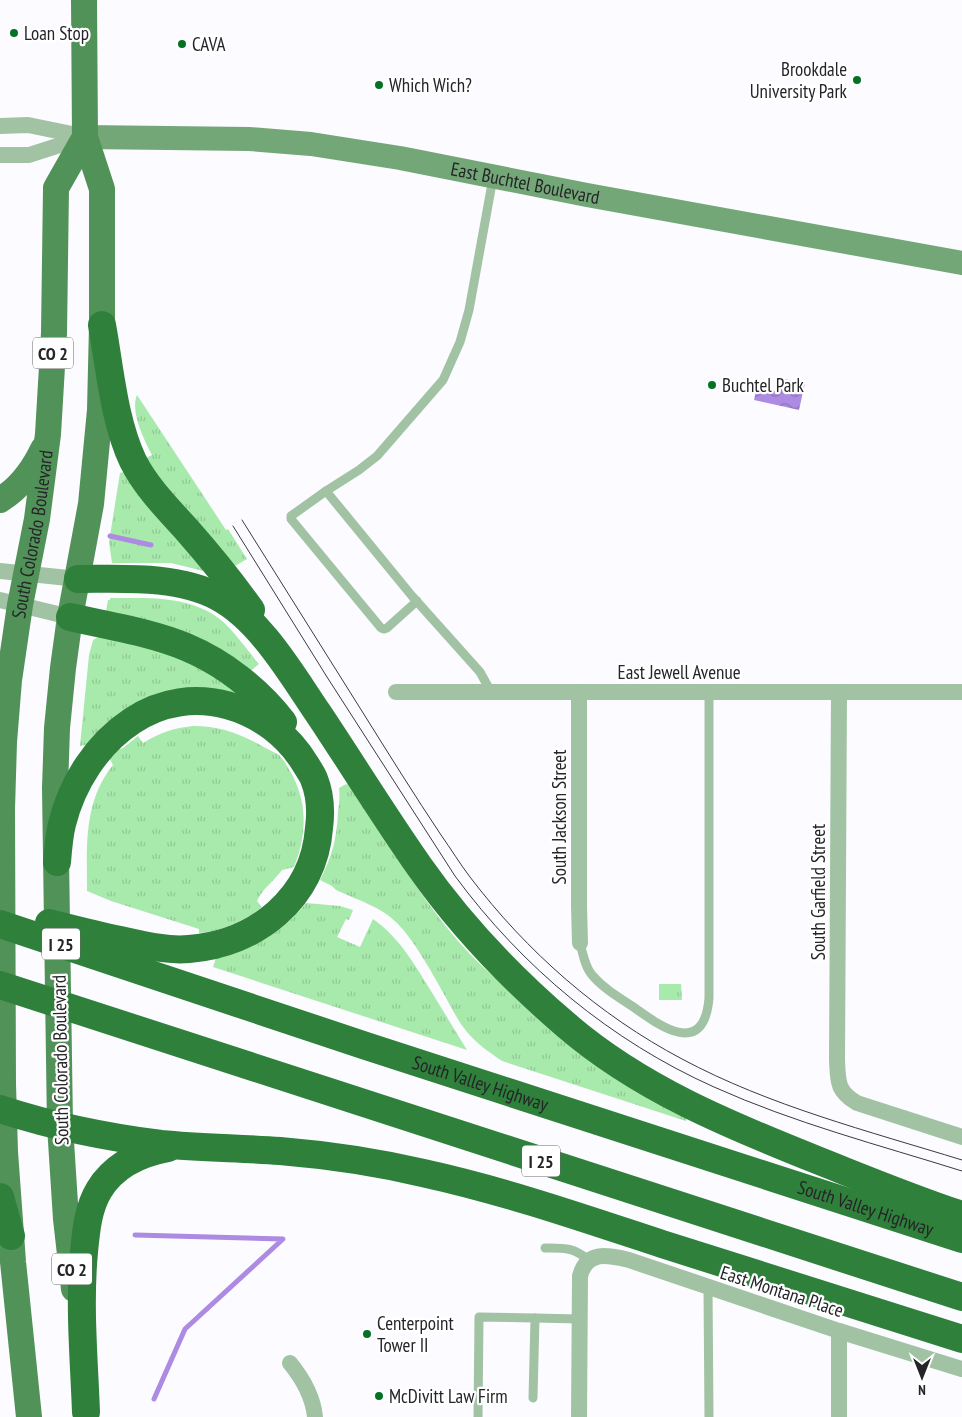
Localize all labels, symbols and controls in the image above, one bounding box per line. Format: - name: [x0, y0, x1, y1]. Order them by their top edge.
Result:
- place label: Loan Stop: [24, 21, 89, 45]
- marker: Loan Stop: [8, 27, 20, 39]
- place label: CAVA: [192, 32, 226, 56]
- marker: CAVA: [176, 38, 188, 50]
- place label: Brookdale University Park: [750, 57, 848, 103]
- place label: Which Wich?: [389, 73, 472, 97]
- marker: Brookdale University Park: [851, 74, 863, 86]
- marker: Which Wich?: [373, 79, 385, 91]
- street label: East Buchtel Boulevard: [449, 156, 602, 209]
- road number: CO 2: [33, 338, 73, 368]
- place label: Buchtel Park: [722, 373, 805, 397]
- marker: Buchtel Park: [706, 379, 718, 391]
- street label: South Colorado Boulevard: [6, 449, 58, 620]
- street label: East Jewell Avenue: [617, 660, 741, 684]
- street label: South Jackson Street: [547, 749, 571, 884]
- street label: South Garfield Street: [806, 823, 830, 960]
- road number: I 25: [42, 929, 80, 960]
- street label: South Colorado Boulevard: [47, 975, 73, 1145]
- street label: South Valley Highway: [409, 1050, 552, 1116]
- road number: I 25: [522, 1146, 560, 1176]
- street label: South Valley Highway: [795, 1175, 937, 1241]
- road number: CO 2: [52, 1254, 92, 1285]
- street label: East Montana Place: [718, 1260, 847, 1322]
- place label: Centerpoint Tower II: [377, 1311, 454, 1357]
- marker: Centerpoint Tower II: [361, 1328, 373, 1340]
- north arrow: [897, 1352, 947, 1402]
- text: N: [918, 1381, 926, 1399]
- place label: McDivitt Law Firm: [389, 1384, 508, 1408]
- marker: McDivitt Law Firm: [373, 1390, 385, 1402]

